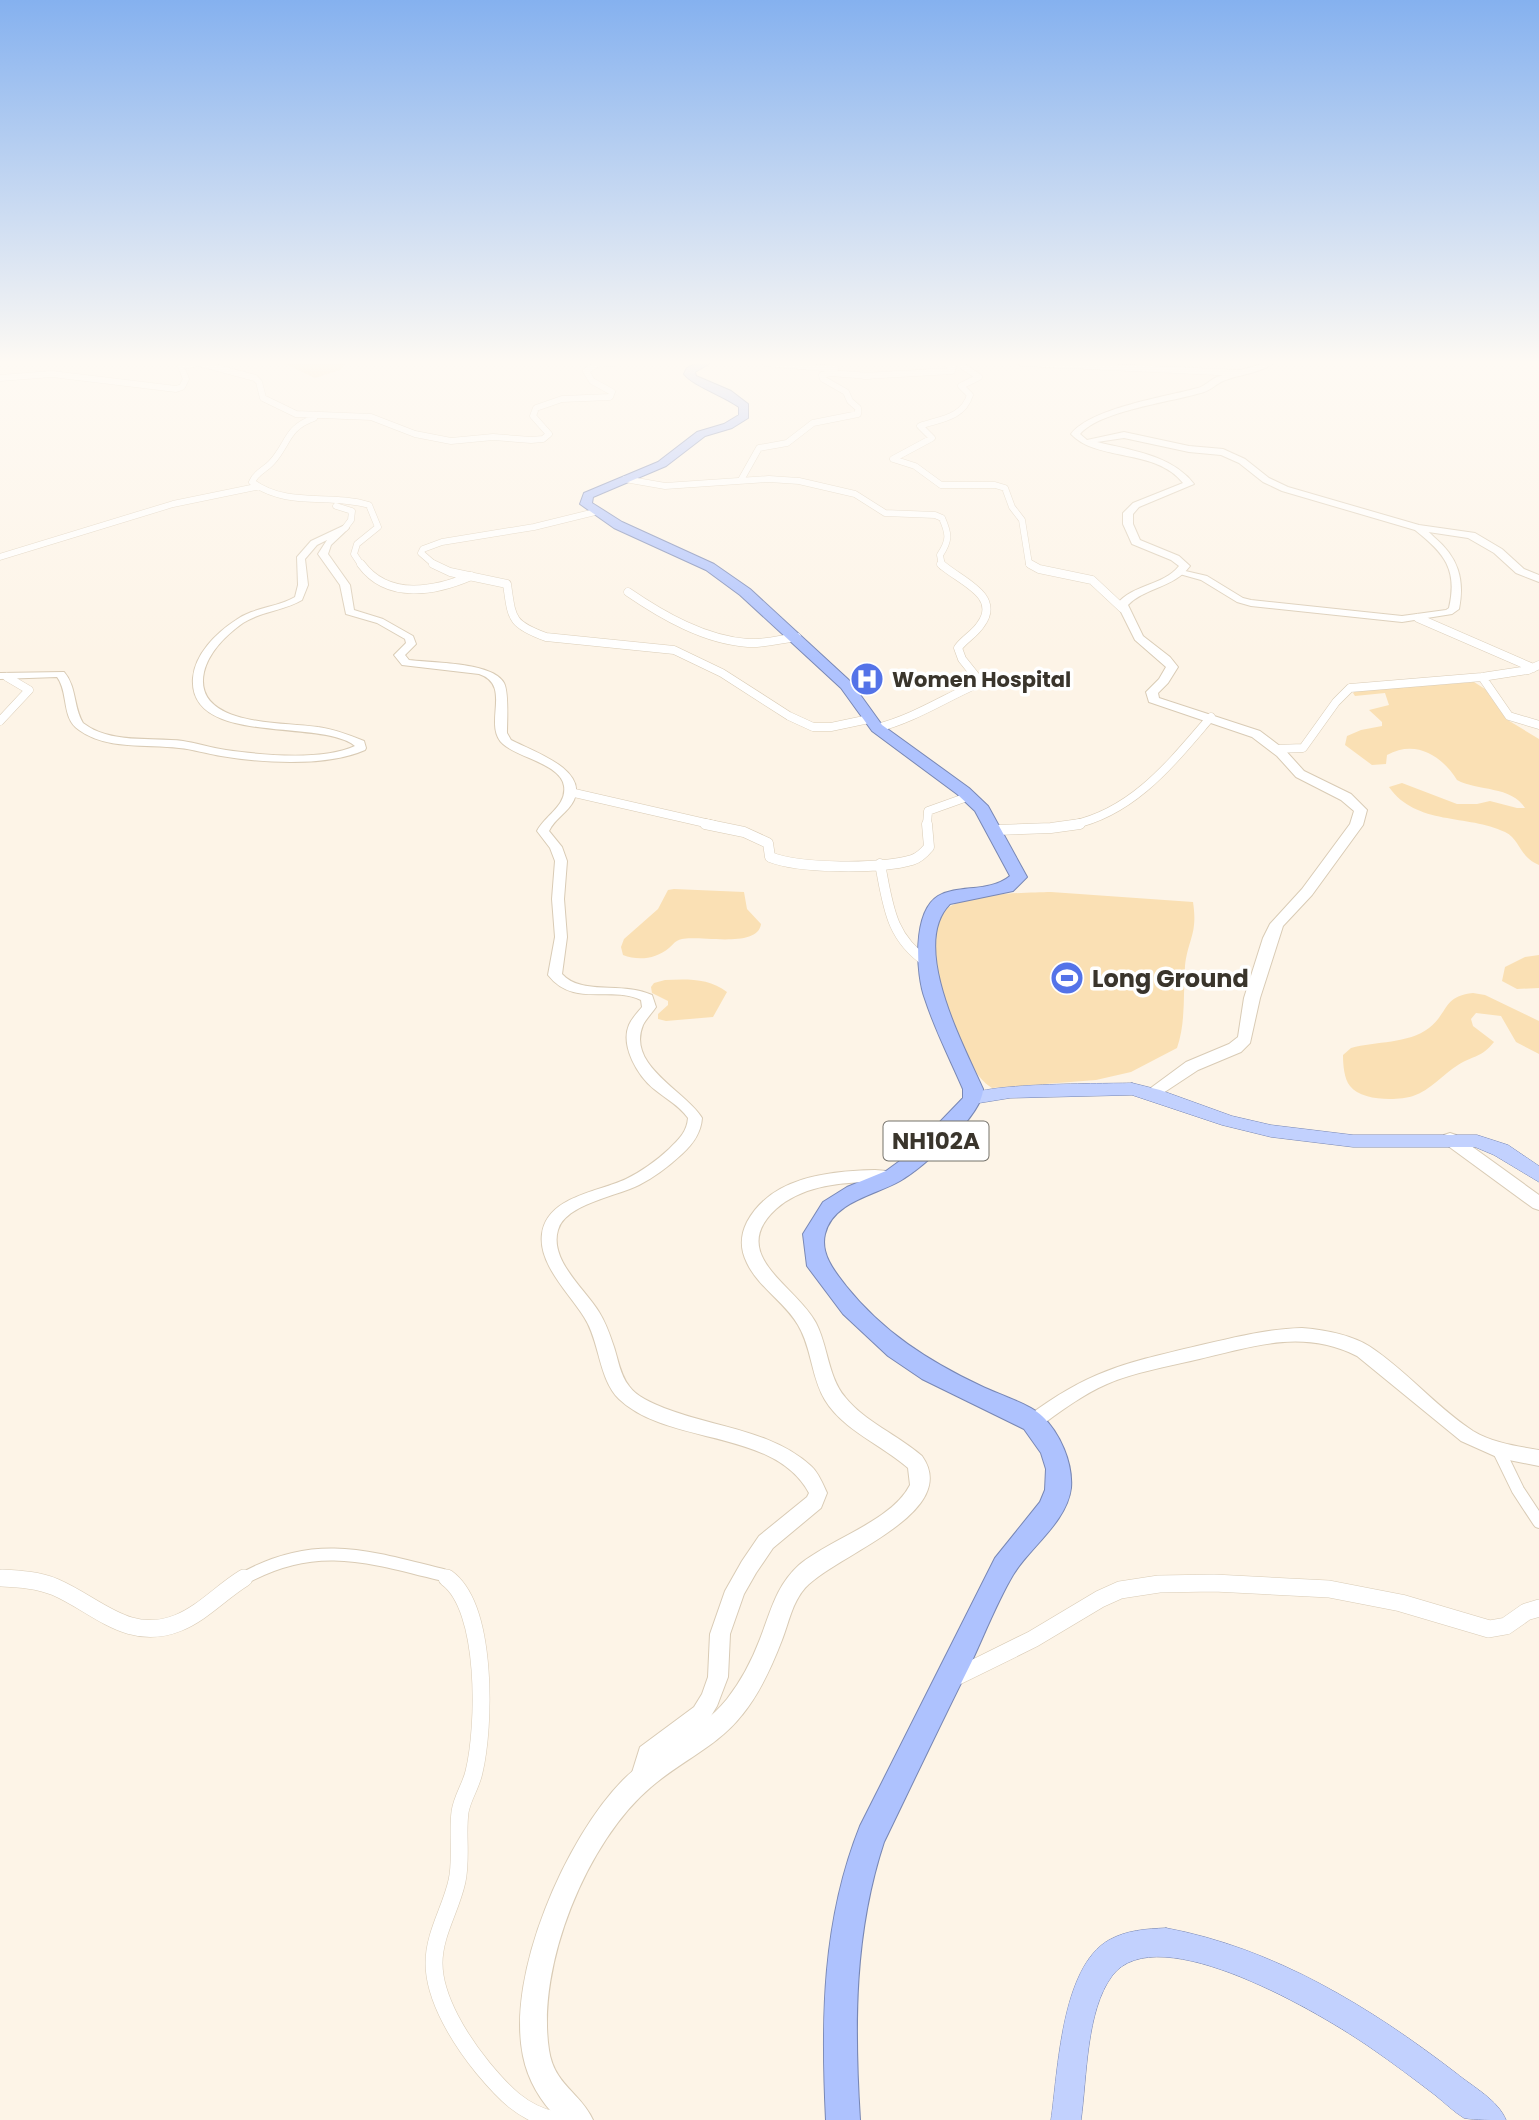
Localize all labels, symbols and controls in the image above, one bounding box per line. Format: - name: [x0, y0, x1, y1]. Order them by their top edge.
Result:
- hospital icon: Women Hospital: [848, 660, 886, 698]
- place label: Women Hospital: [892, 665, 1071, 694]
- sports icon: Long Ground: [1048, 959, 1086, 997]
- place label: Long Ground: [1092, 962, 1249, 995]
- road number: NH102A: [884, 1122, 988, 1160]

